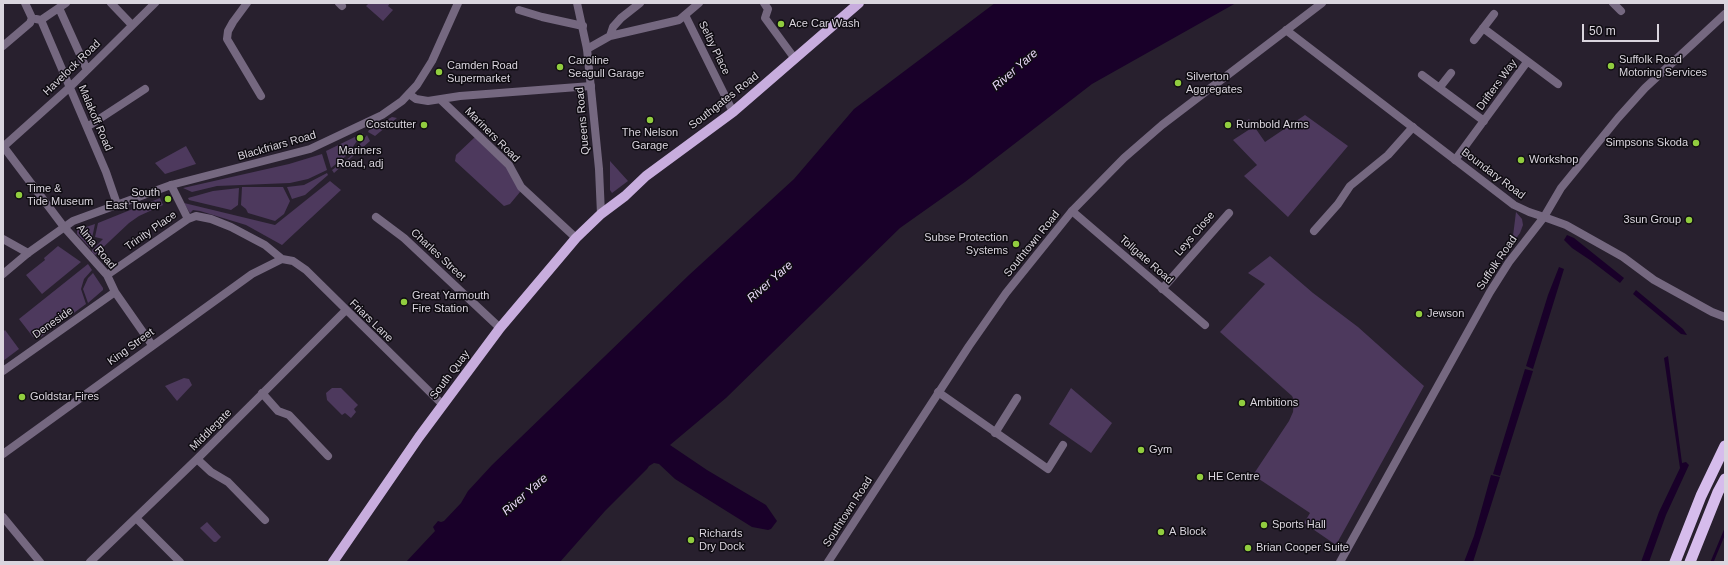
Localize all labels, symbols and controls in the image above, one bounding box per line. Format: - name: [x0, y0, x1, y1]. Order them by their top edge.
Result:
- scale bar: [1584, 16, 1661, 42]
- place label: Ace Car Wash: [789, 17, 860, 31]
- street label: Selby Place: [695, 19, 733, 77]
- marker: Ace Car Wash: [776, 19, 786, 29]
- text: 50 m: [1589, 24, 1616, 38]
- street label: Havelock Road: [41, 37, 103, 99]
- water label: River Yare: [989, 46, 1041, 94]
- place label: Suffolk Road Motoring Services: [1619, 53, 1707, 79]
- place label: Caroline Seagull Garage: [568, 54, 644, 80]
- street label: Drifters Way: [1474, 57, 1520, 113]
- place label: Camden Road Supermarket: [447, 59, 518, 85]
- marker: Suffolk Road Motoring Services: [1606, 61, 1616, 71]
- marker: Caroline Seagull Garage: [555, 62, 565, 72]
- marker: Camden Road Supermarket: [434, 67, 444, 77]
- street label: Southgates Road: [686, 70, 762, 132]
- place label: Silverton Aggregates: [1186, 70, 1242, 96]
- marker: Silverton Aggregates: [1173, 78, 1183, 88]
- street label: Malakoff Road: [75, 83, 115, 153]
- street label: Queens Road: [573, 87, 593, 155]
- street label: Mariners Road: [462, 105, 522, 165]
- marker: The Nelson Garage: [645, 115, 655, 125]
- place label: Costcutter: [366, 118, 416, 132]
- place label: Rumbold Arms: [1236, 118, 1309, 132]
- marker: Costcutter: [419, 120, 429, 130]
- marker: Rumbold Arms: [1223, 120, 1233, 130]
- place label: The Nelson Garage: [622, 126, 678, 152]
- street label: Blackfriars Road: [236, 129, 318, 163]
- marker: Mariners Road, adj: [355, 133, 365, 143]
- place label: Simpsons Skoda: [1605, 136, 1688, 150]
- marker: Simpsons Skoda: [1691, 138, 1701, 148]
- place label: Mariners Road, adj: [336, 144, 384, 170]
- street label: Boundary Road: [1459, 146, 1527, 202]
- place label: Workshop: [1529, 153, 1578, 167]
- marker: Workshop: [1516, 155, 1526, 165]
- place label: Time & Tide Museum: [27, 182, 93, 208]
- place label: South East Tower: [106, 186, 160, 212]
- marker: Time & Tide Museum: [14, 190, 24, 200]
- marker: South East Tower: [163, 194, 173, 204]
- street label: Trinity Place: [123, 208, 179, 254]
- street label: Southtown Road: [1001, 208, 1063, 280]
- street label: Leys Close: [1172, 209, 1218, 259]
- place label: 3sun Group: [1624, 213, 1681, 227]
- marker: 3sun Group: [1684, 215, 1694, 225]
- street label: Alma Road: [73, 222, 119, 272]
- street label: Charles Street: [408, 226, 468, 284]
- place label: Subse Protection Systems: [924, 231, 1008, 257]
- street label: Tollgate Road: [1116, 233, 1176, 287]
- street label: Suffolk Road: [1474, 233, 1520, 293]
- marker: Subse Protection Systems: [1011, 239, 1021, 249]
- water label: River Yare: [744, 258, 796, 306]
- place label: Great Yarmouth Fire Station: [412, 289, 489, 315]
- street label: Friars Lane: [346, 297, 396, 345]
- marker: Great Yarmouth Fire Station: [399, 297, 409, 307]
- street label: Deneside: [30, 304, 76, 342]
- place label: Jewson: [1427, 307, 1464, 321]
- marker: Jewson: [1414, 309, 1424, 319]
- street label: King Street: [105, 326, 157, 368]
- street label: South Quay: [427, 348, 473, 402]
- place label: Goldstar Fires: [30, 390, 99, 404]
- marker: Goldstar Fires: [17, 392, 27, 402]
- place label: Ambitions: [1250, 396, 1298, 410]
- marker: Ambitions: [1237, 398, 1247, 408]
- street label: Middlegate: [187, 406, 235, 454]
- place label: Gym: [1149, 443, 1172, 457]
- marker: Gym: [1136, 445, 1146, 455]
- place label: HE Centre: [1208, 470, 1259, 484]
- water label: River Yare: [499, 471, 551, 519]
- marker: HE Centre: [1195, 472, 1205, 482]
- street label: Southtown Road: [820, 474, 876, 550]
- place label: Sports Hall: [1272, 518, 1326, 532]
- marker: Sports Hall: [1259, 520, 1269, 530]
- place label: A Block: [1169, 525, 1206, 539]
- place label: Richards Dry Dock: [699, 527, 744, 553]
- marker: A Block: [1156, 527, 1166, 537]
- marker: Richards Dry Dock: [686, 535, 696, 545]
- place label: Brian Cooper Suite: [1256, 541, 1349, 555]
- marker: Brian Cooper Suite: [1243, 543, 1253, 553]

